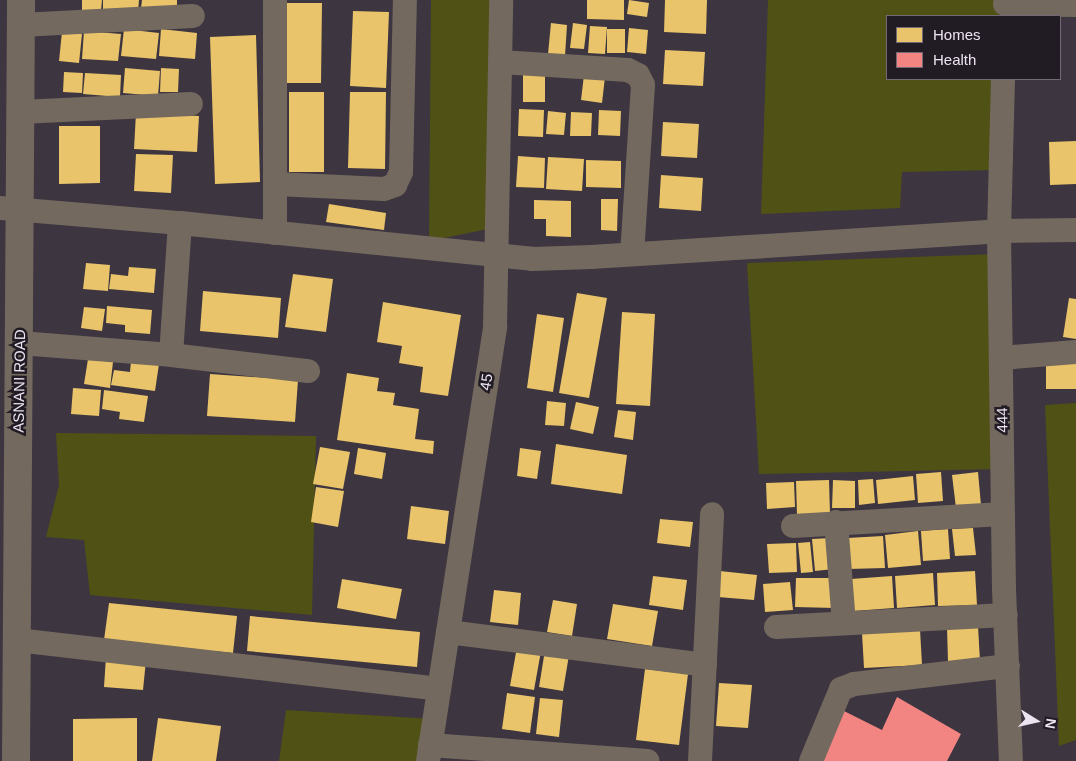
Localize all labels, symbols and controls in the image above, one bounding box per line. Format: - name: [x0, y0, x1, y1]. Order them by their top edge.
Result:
- legend: [886, 15, 1061, 80]
- text: Homes: [933, 26, 981, 43]
- text: Health: [933, 51, 976, 68]
- street label: ASNANI ROAD: [9, 329, 29, 433]
- street label: 45: [476, 372, 496, 392]
- street label: 444: [993, 407, 1011, 433]
- north arrow: [1011, 696, 1061, 746]
- text: N: [1042, 717, 1060, 730]

